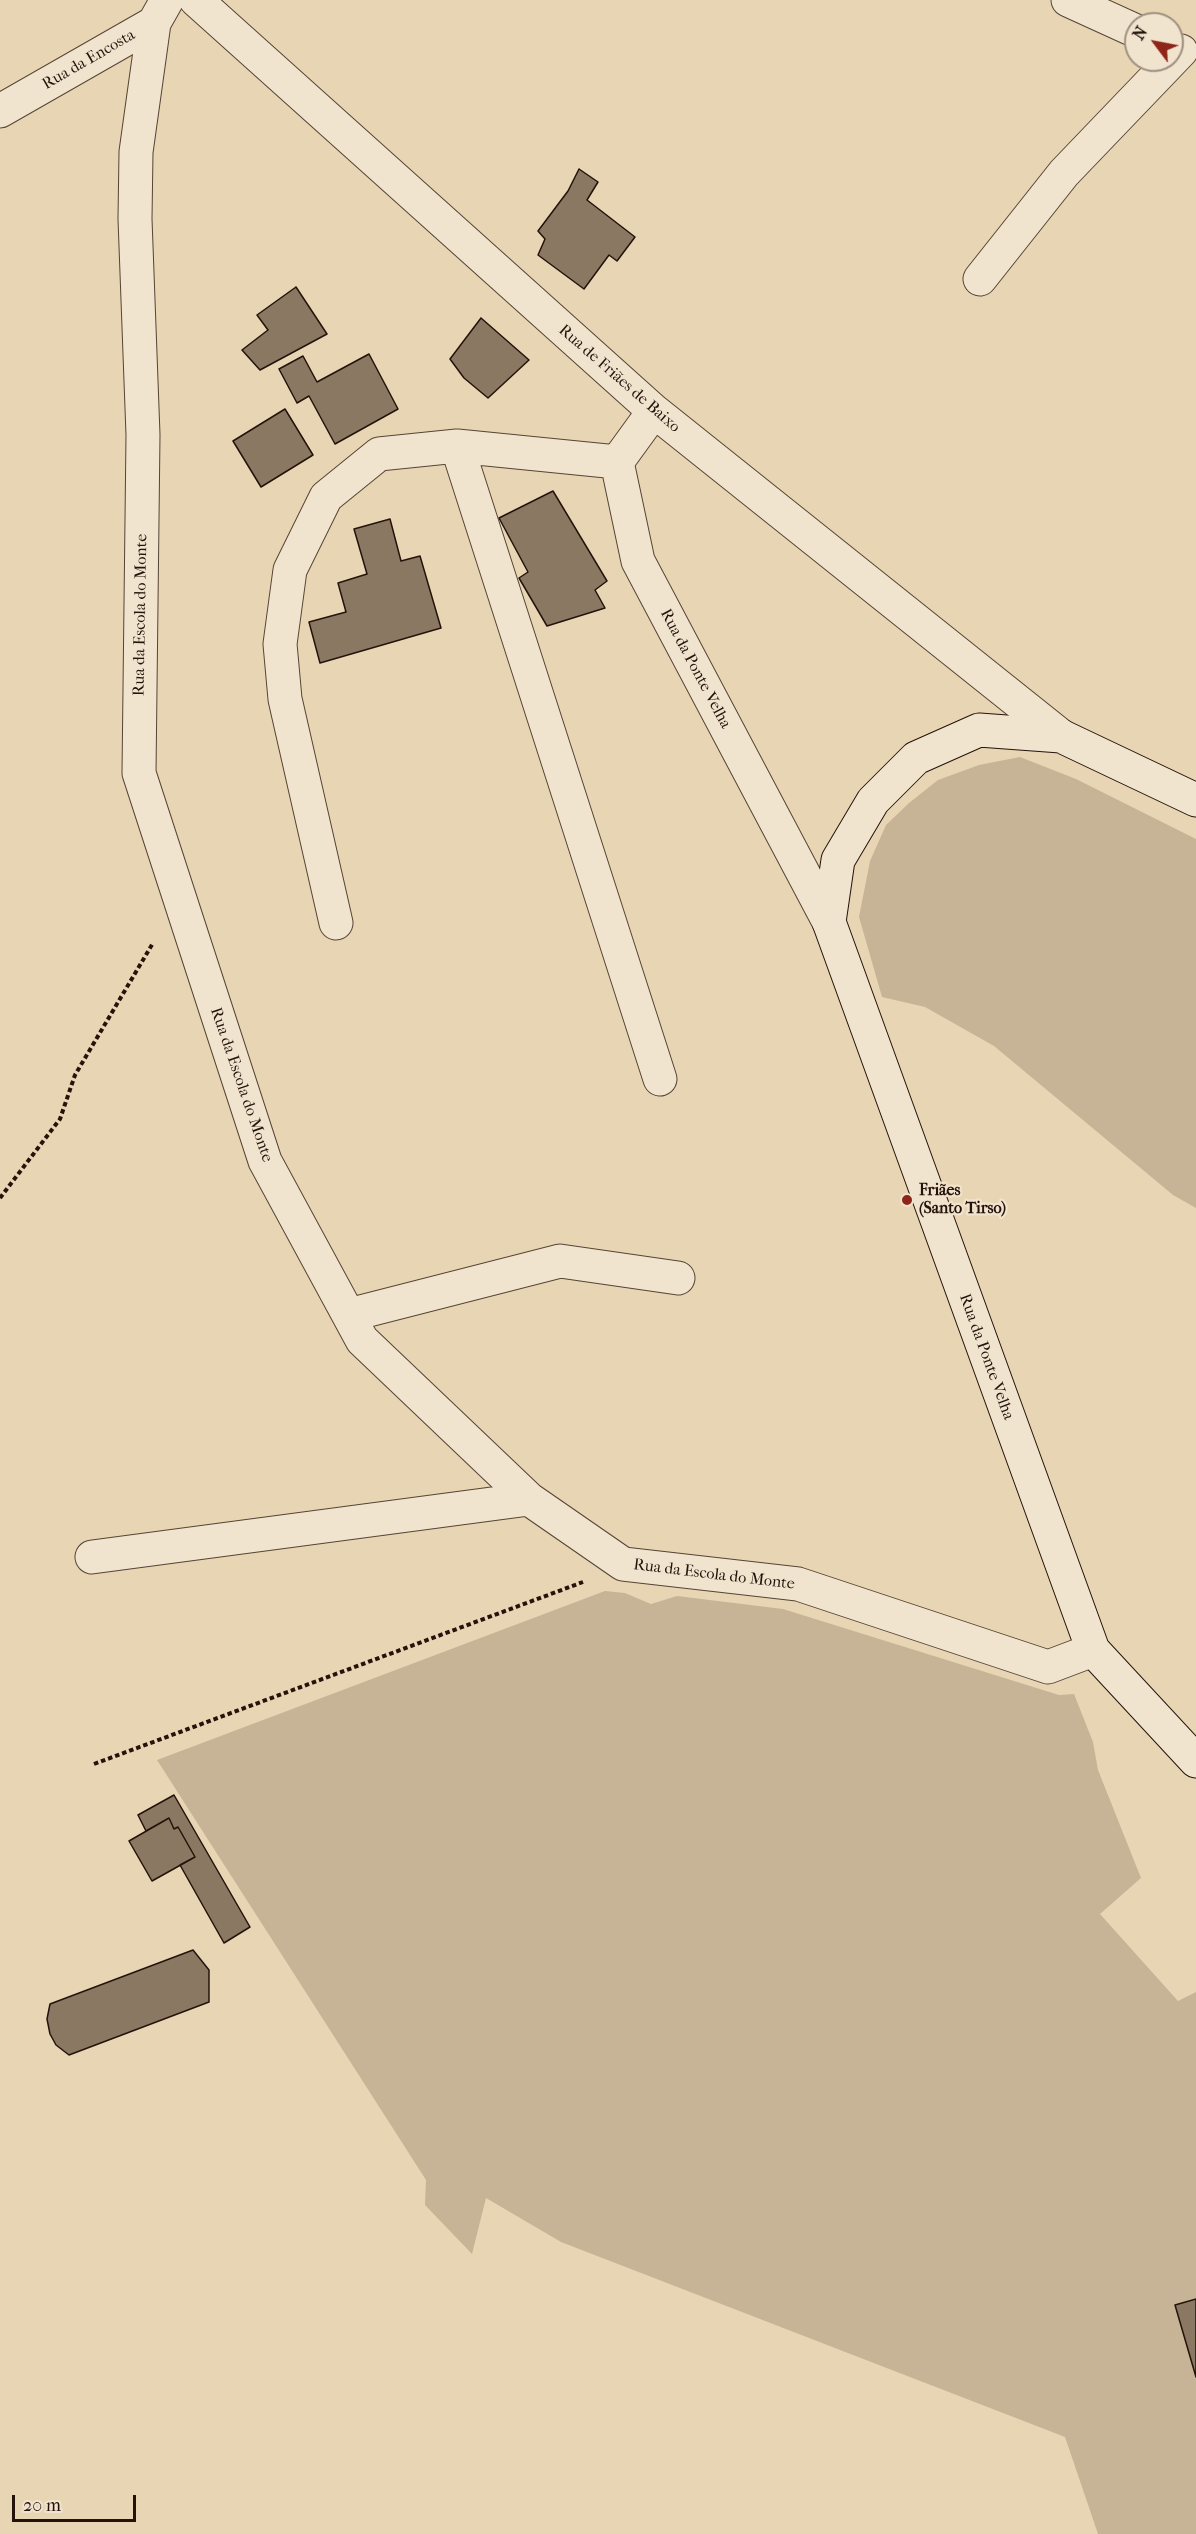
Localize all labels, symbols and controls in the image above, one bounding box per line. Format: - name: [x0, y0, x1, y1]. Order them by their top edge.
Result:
- north arrow: [1124, 12, 1184, 72]
- text: N: [1129, 23, 1151, 43]
- street label: Rua da Encosta: [39, 26, 139, 94]
- street label: Rua de Friães de Baixo: [554, 321, 684, 437]
- street label: Rua da Escola do Monte: [130, 534, 152, 696]
- street label: Rua da Ponte Velha: [655, 606, 735, 732]
- street label: Rua da Escola do Monte: [206, 1005, 276, 1165]
- place label: Friães (Santo Tirso): [919, 1181, 1006, 1219]
- marker: Friães (Santo Tirso): [900, 1193, 914, 1207]
- street label: Rua da Ponte Velha: [954, 1291, 1018, 1423]
- street label: Rua da Escola do Monte: [632, 1556, 796, 1594]
- scale bar: [15, 2483, 140, 2521]
- text: 20 m: [23, 2495, 61, 2516]

